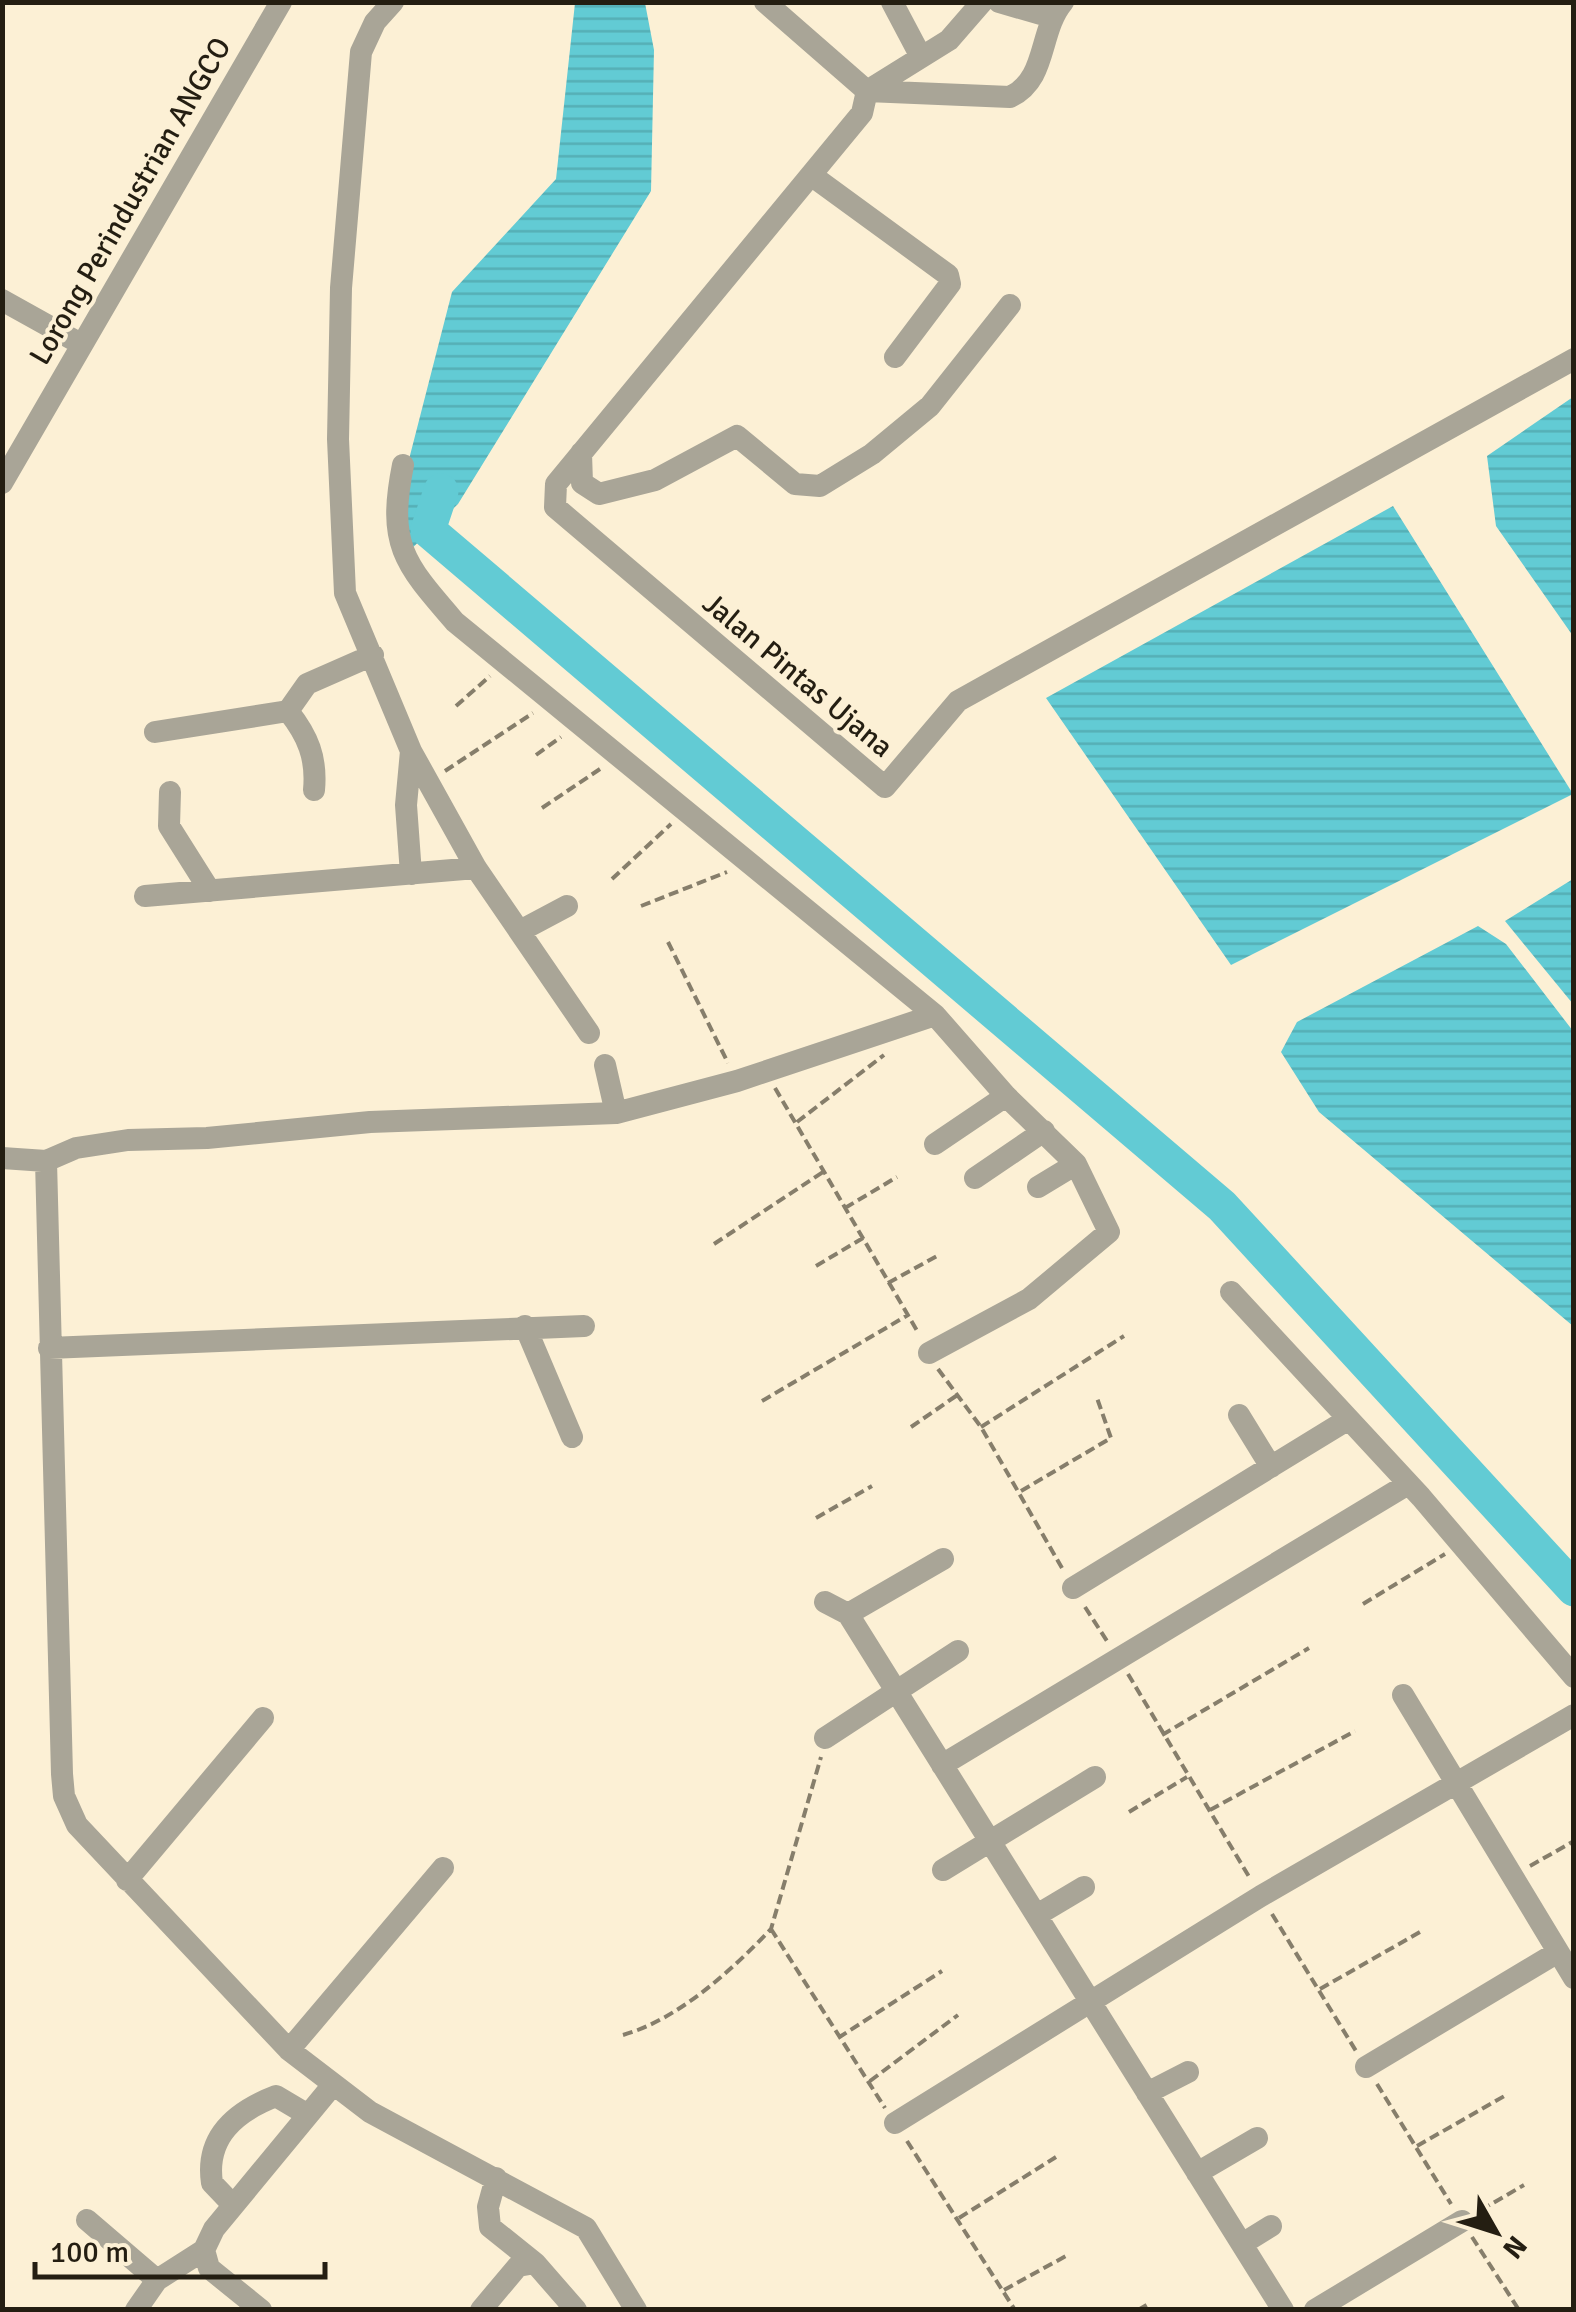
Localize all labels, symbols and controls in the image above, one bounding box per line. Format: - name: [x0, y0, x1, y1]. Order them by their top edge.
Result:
- street label: Lorong Perindustrian ANGCO: [21, 31, 239, 372]
- street label: Jalan Pintas Ujana: [695, 585, 900, 766]
- north arrow: [1446, 2182, 1546, 2282]
- scale bar: [35, 2217, 325, 2279]
- text: N: [1495, 2229, 1534, 2265]
- text: 100 m: [50, 2234, 129, 2271]

